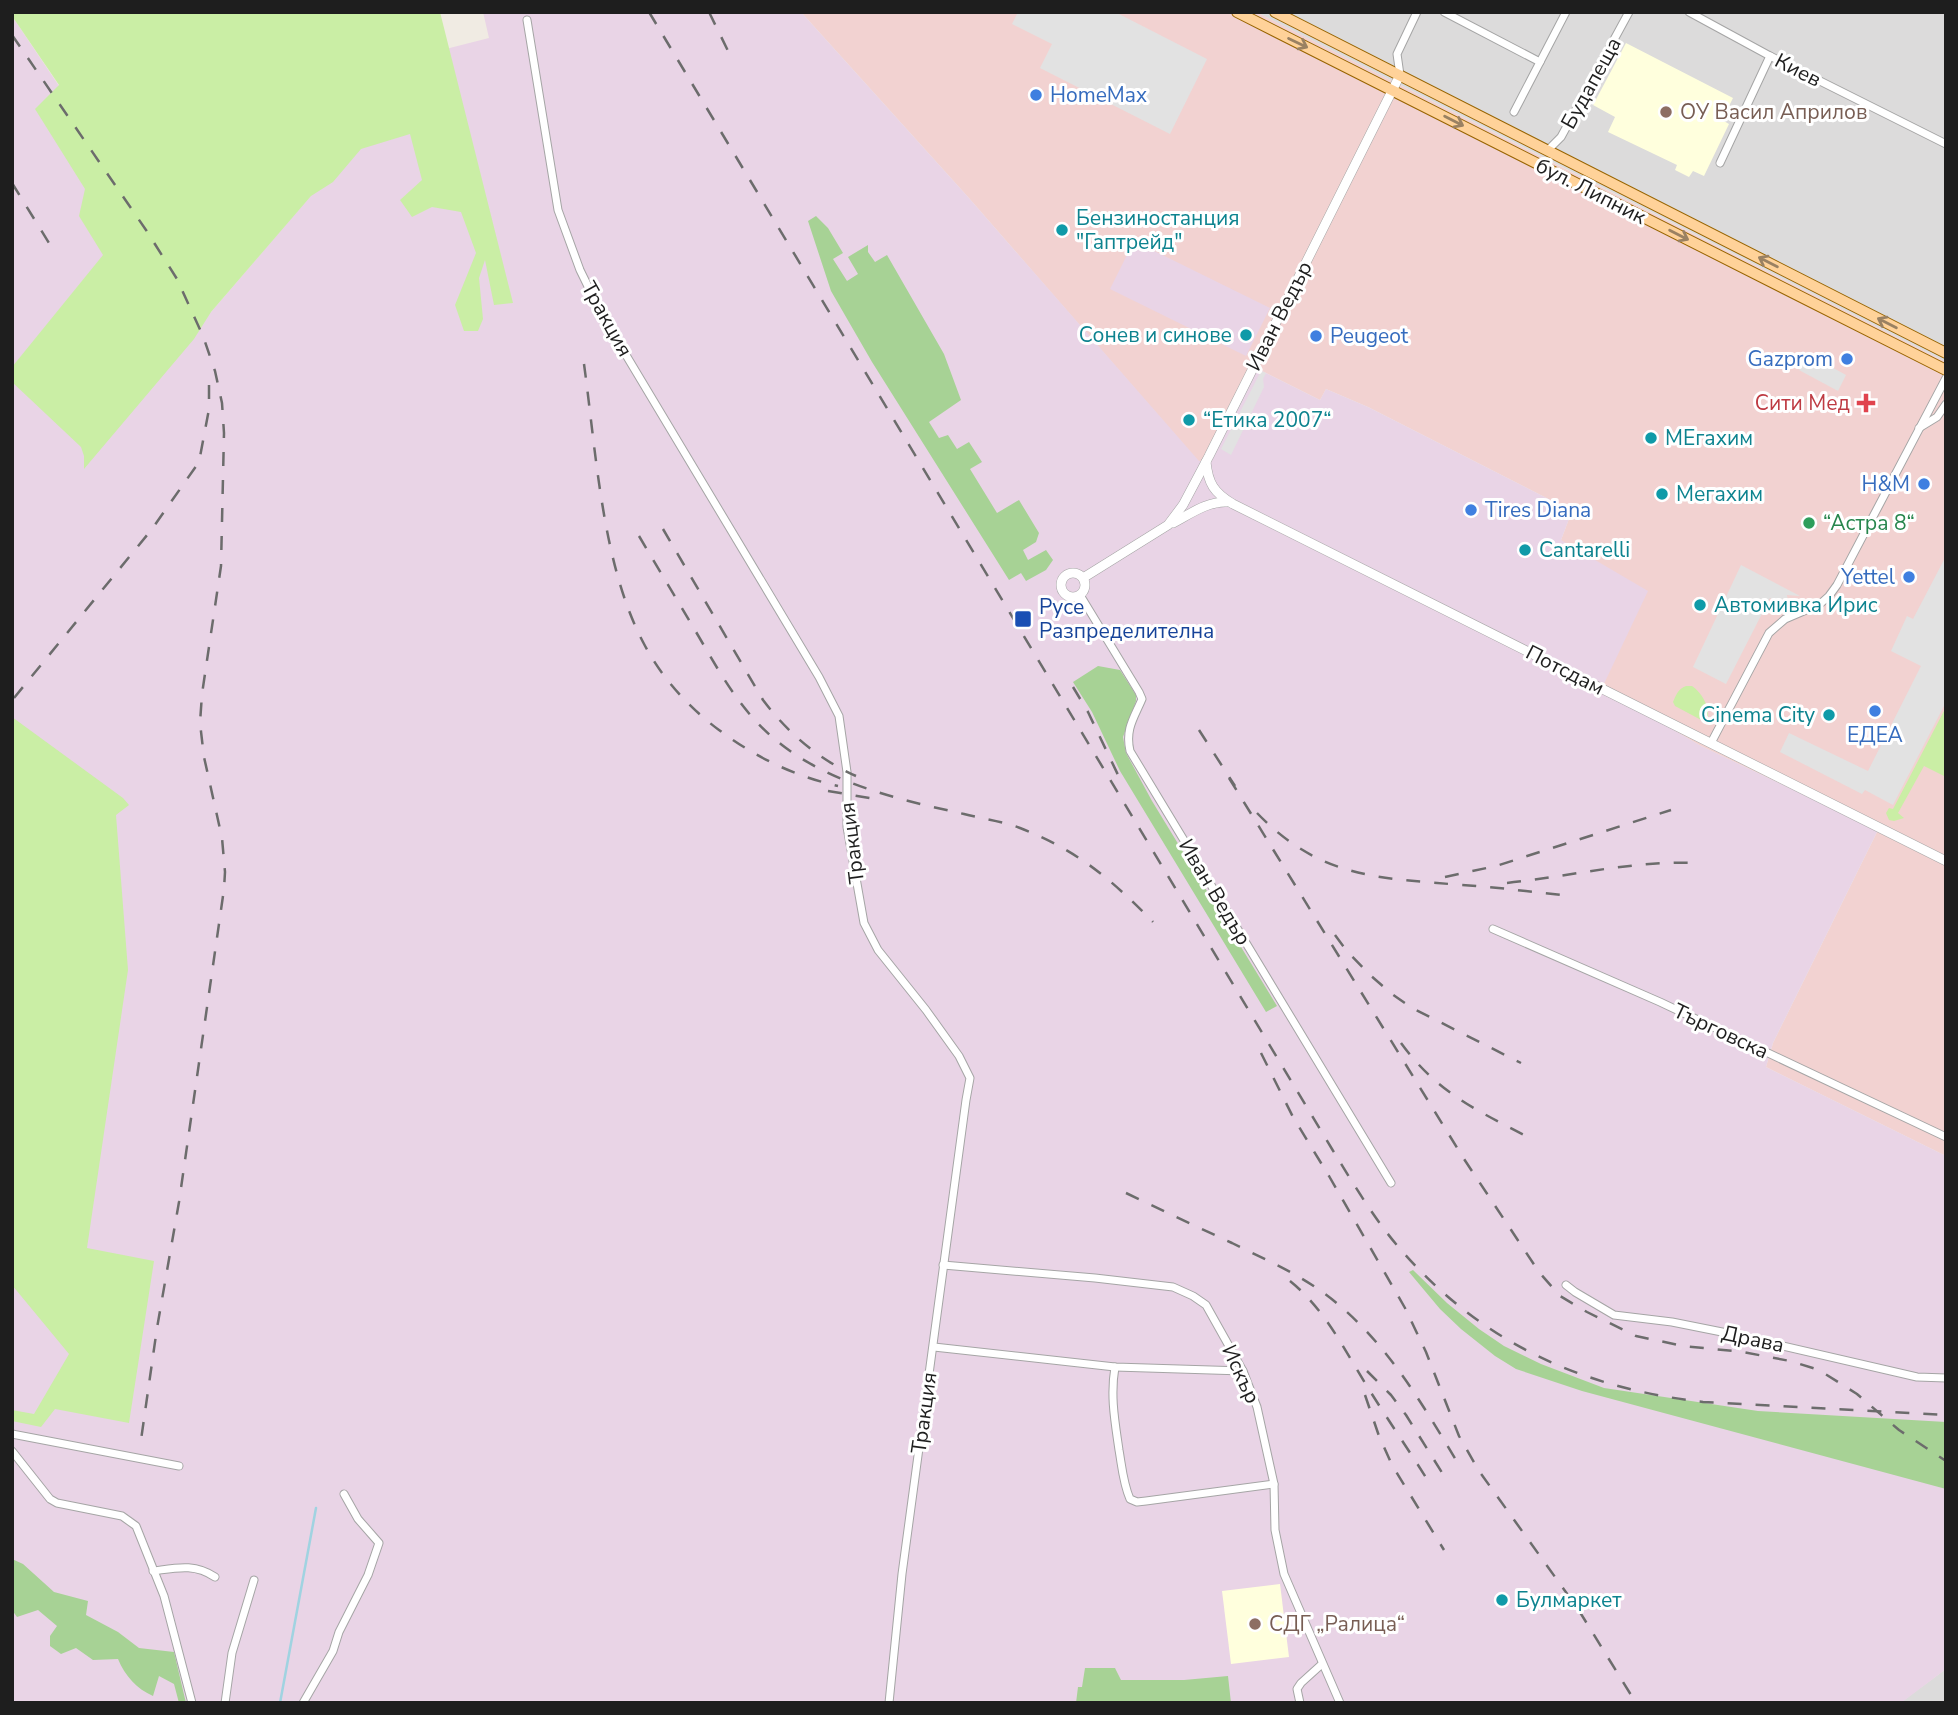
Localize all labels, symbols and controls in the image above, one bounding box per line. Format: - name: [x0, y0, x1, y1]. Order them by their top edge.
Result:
- street label: Будапеща: [1554, 32, 1628, 134]
- one-way arrow: [1287, 36, 1308, 50]
- street label: Киев: [1770, 46, 1826, 94]
- place label: HomeMax: [1050, 81, 1147, 109]
- marker: HomeMax: [1028, 87, 1044, 103]
- place label: ОУ Васил Априлов: [1680, 98, 1867, 126]
- marker: ОУ Васил Априлов: [1658, 104, 1674, 120]
- one-way arrow: [1443, 115, 1464, 129]
- street label: бул. Липник: [1531, 151, 1652, 231]
- place label: Бензиностанция "Гаптрейд": [1076, 204, 1240, 256]
- marker: Бензиностанция "Гаптрейд": [1054, 222, 1070, 238]
- one-way arrow: [1668, 228, 1689, 242]
- one-way arrow: [1758, 255, 1779, 269]
- street label: Иван Ведър: [1239, 256, 1319, 376]
- street label: Тракция: [575, 276, 639, 362]
- one-way arrow: [1877, 316, 1898, 330]
- place label: Сонев и синове: [1079, 321, 1232, 349]
- place label: Peugeot: [1330, 322, 1409, 350]
- marker: Сонев и синове: [1238, 327, 1254, 343]
- marker: Peugeot: [1308, 328, 1324, 344]
- place label: Gazprom: [1748, 345, 1833, 373]
- marker: Gazprom: [1839, 351, 1855, 367]
- place label: Сити Мед: [1755, 389, 1850, 417]
- marker: Сити Мед: [1856, 393, 1876, 413]
- place label: “Етика 2007“: [1203, 406, 1332, 434]
- marker: “Етика 2007“: [1181, 412, 1197, 428]
- place label: МЕгахим: [1665, 424, 1753, 452]
- marker: МЕгахим: [1643, 430, 1659, 446]
- place label: H&M: [1862, 470, 1910, 498]
- marker: H&M: [1916, 476, 1932, 492]
- place label: Мегахим: [1676, 480, 1763, 508]
- marker: Мегахим: [1654, 486, 1670, 502]
- place label: Tires Diana: [1485, 496, 1591, 524]
- marker: Tires Diana: [1463, 502, 1479, 518]
- place label: “Астра 8“: [1823, 509, 1915, 537]
- marker: “Астра 8“: [1801, 515, 1817, 531]
- place label: Cantarelli: [1539, 536, 1630, 564]
- marker: Cantarelli: [1517, 542, 1533, 558]
- place label: Yettel: [1840, 563, 1896, 591]
- marker: Yettel: [1901, 569, 1917, 585]
- place label: Автомивка Ирис: [1714, 591, 1878, 619]
- place label: Русе Разпределителна: [1039, 593, 1214, 645]
- marker: Автомивка Ирис: [1692, 597, 1708, 613]
- marker: Русе Разпределителна: [1013, 609, 1033, 629]
- street label: Потсдам: [1521, 638, 1609, 702]
- place label: Cinema City: [1701, 701, 1815, 729]
- marker: ЕДЕА: [1867, 703, 1883, 719]
- marker: Cinema City: [1821, 707, 1837, 723]
- place label: ЕДЕА: [1847, 721, 1903, 749]
- street label: Тракция: [833, 801, 871, 885]
- street label: Иван Ведър: [1172, 834, 1258, 950]
- street label: Търговска: [1669, 997, 1773, 1065]
- street label: Драва: [1719, 1319, 1787, 1359]
- street label: Искър: [1215, 1340, 1267, 1408]
- street label: Тракция: [904, 1370, 944, 1456]
- place label: Булмаркет: [1516, 1586, 1622, 1614]
- marker: Булмаркет: [1494, 1592, 1510, 1608]
- place label: СДГ „Ралица“: [1269, 1610, 1405, 1638]
- marker: СДГ „Ралица“: [1247, 1616, 1263, 1632]

